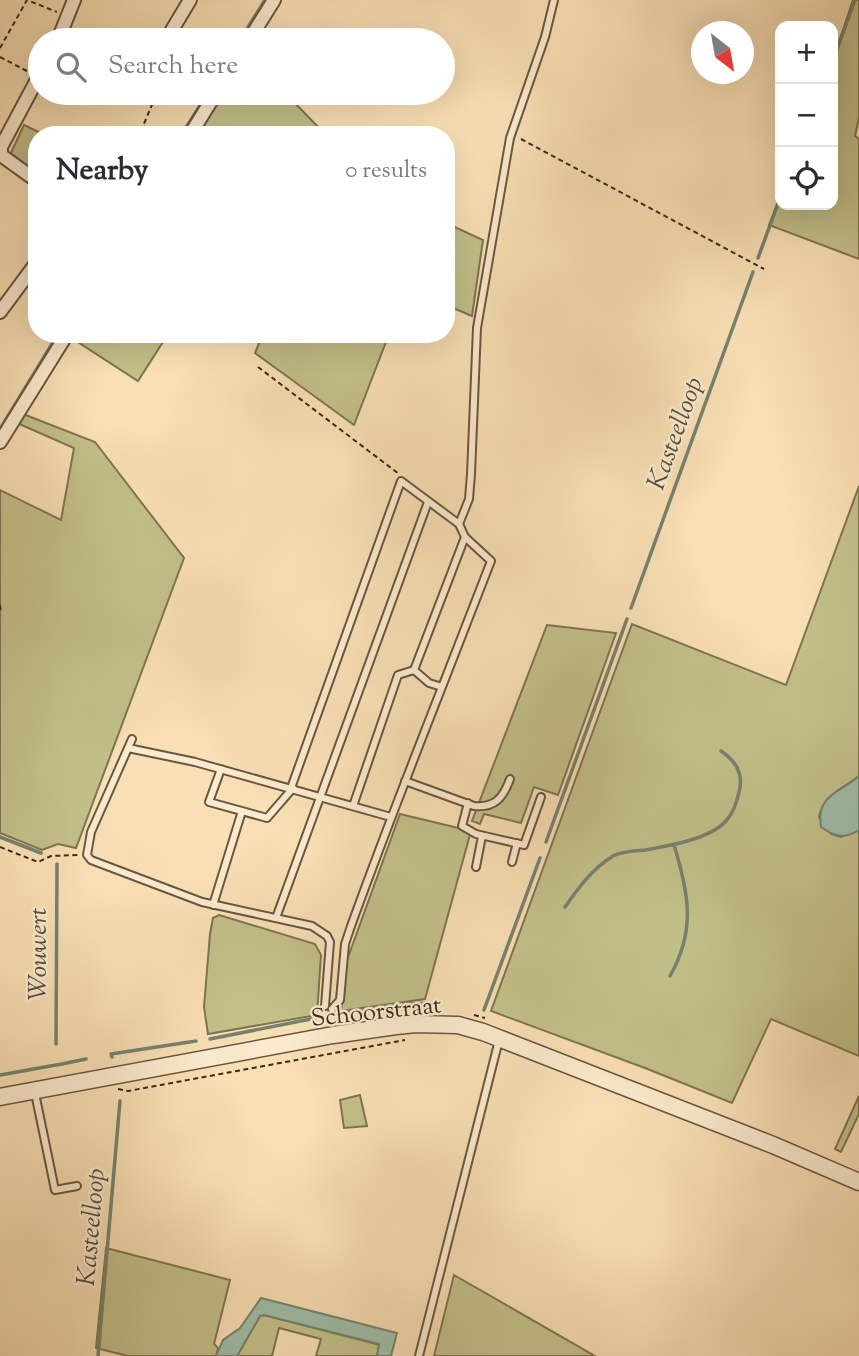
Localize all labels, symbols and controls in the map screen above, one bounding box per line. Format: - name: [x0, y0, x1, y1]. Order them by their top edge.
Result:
- north arrow: [691, 21, 754, 84]
- map controls: [775, 21, 838, 210]
- button: +: [775, 21, 838, 84]
- search box: [28, 28, 455, 105]
- icon: search: [52, 48, 90, 86]
- text: Search here: [108, 48, 238, 85]
- button: −: [775, 84, 838, 147]
- button: locate: [775, 147, 838, 210]
- text: Nearby: [56, 150, 148, 193]
- text: 0 results: [345, 155, 427, 188]
- water label: Kasteelloop: [639, 372, 714, 495]
- water label: Wouwert: [21, 907, 58, 1001]
- street label: Schoorstraat: [309, 989, 443, 1037]
- water label: Kasteelloop: [69, 1167, 116, 1287]

